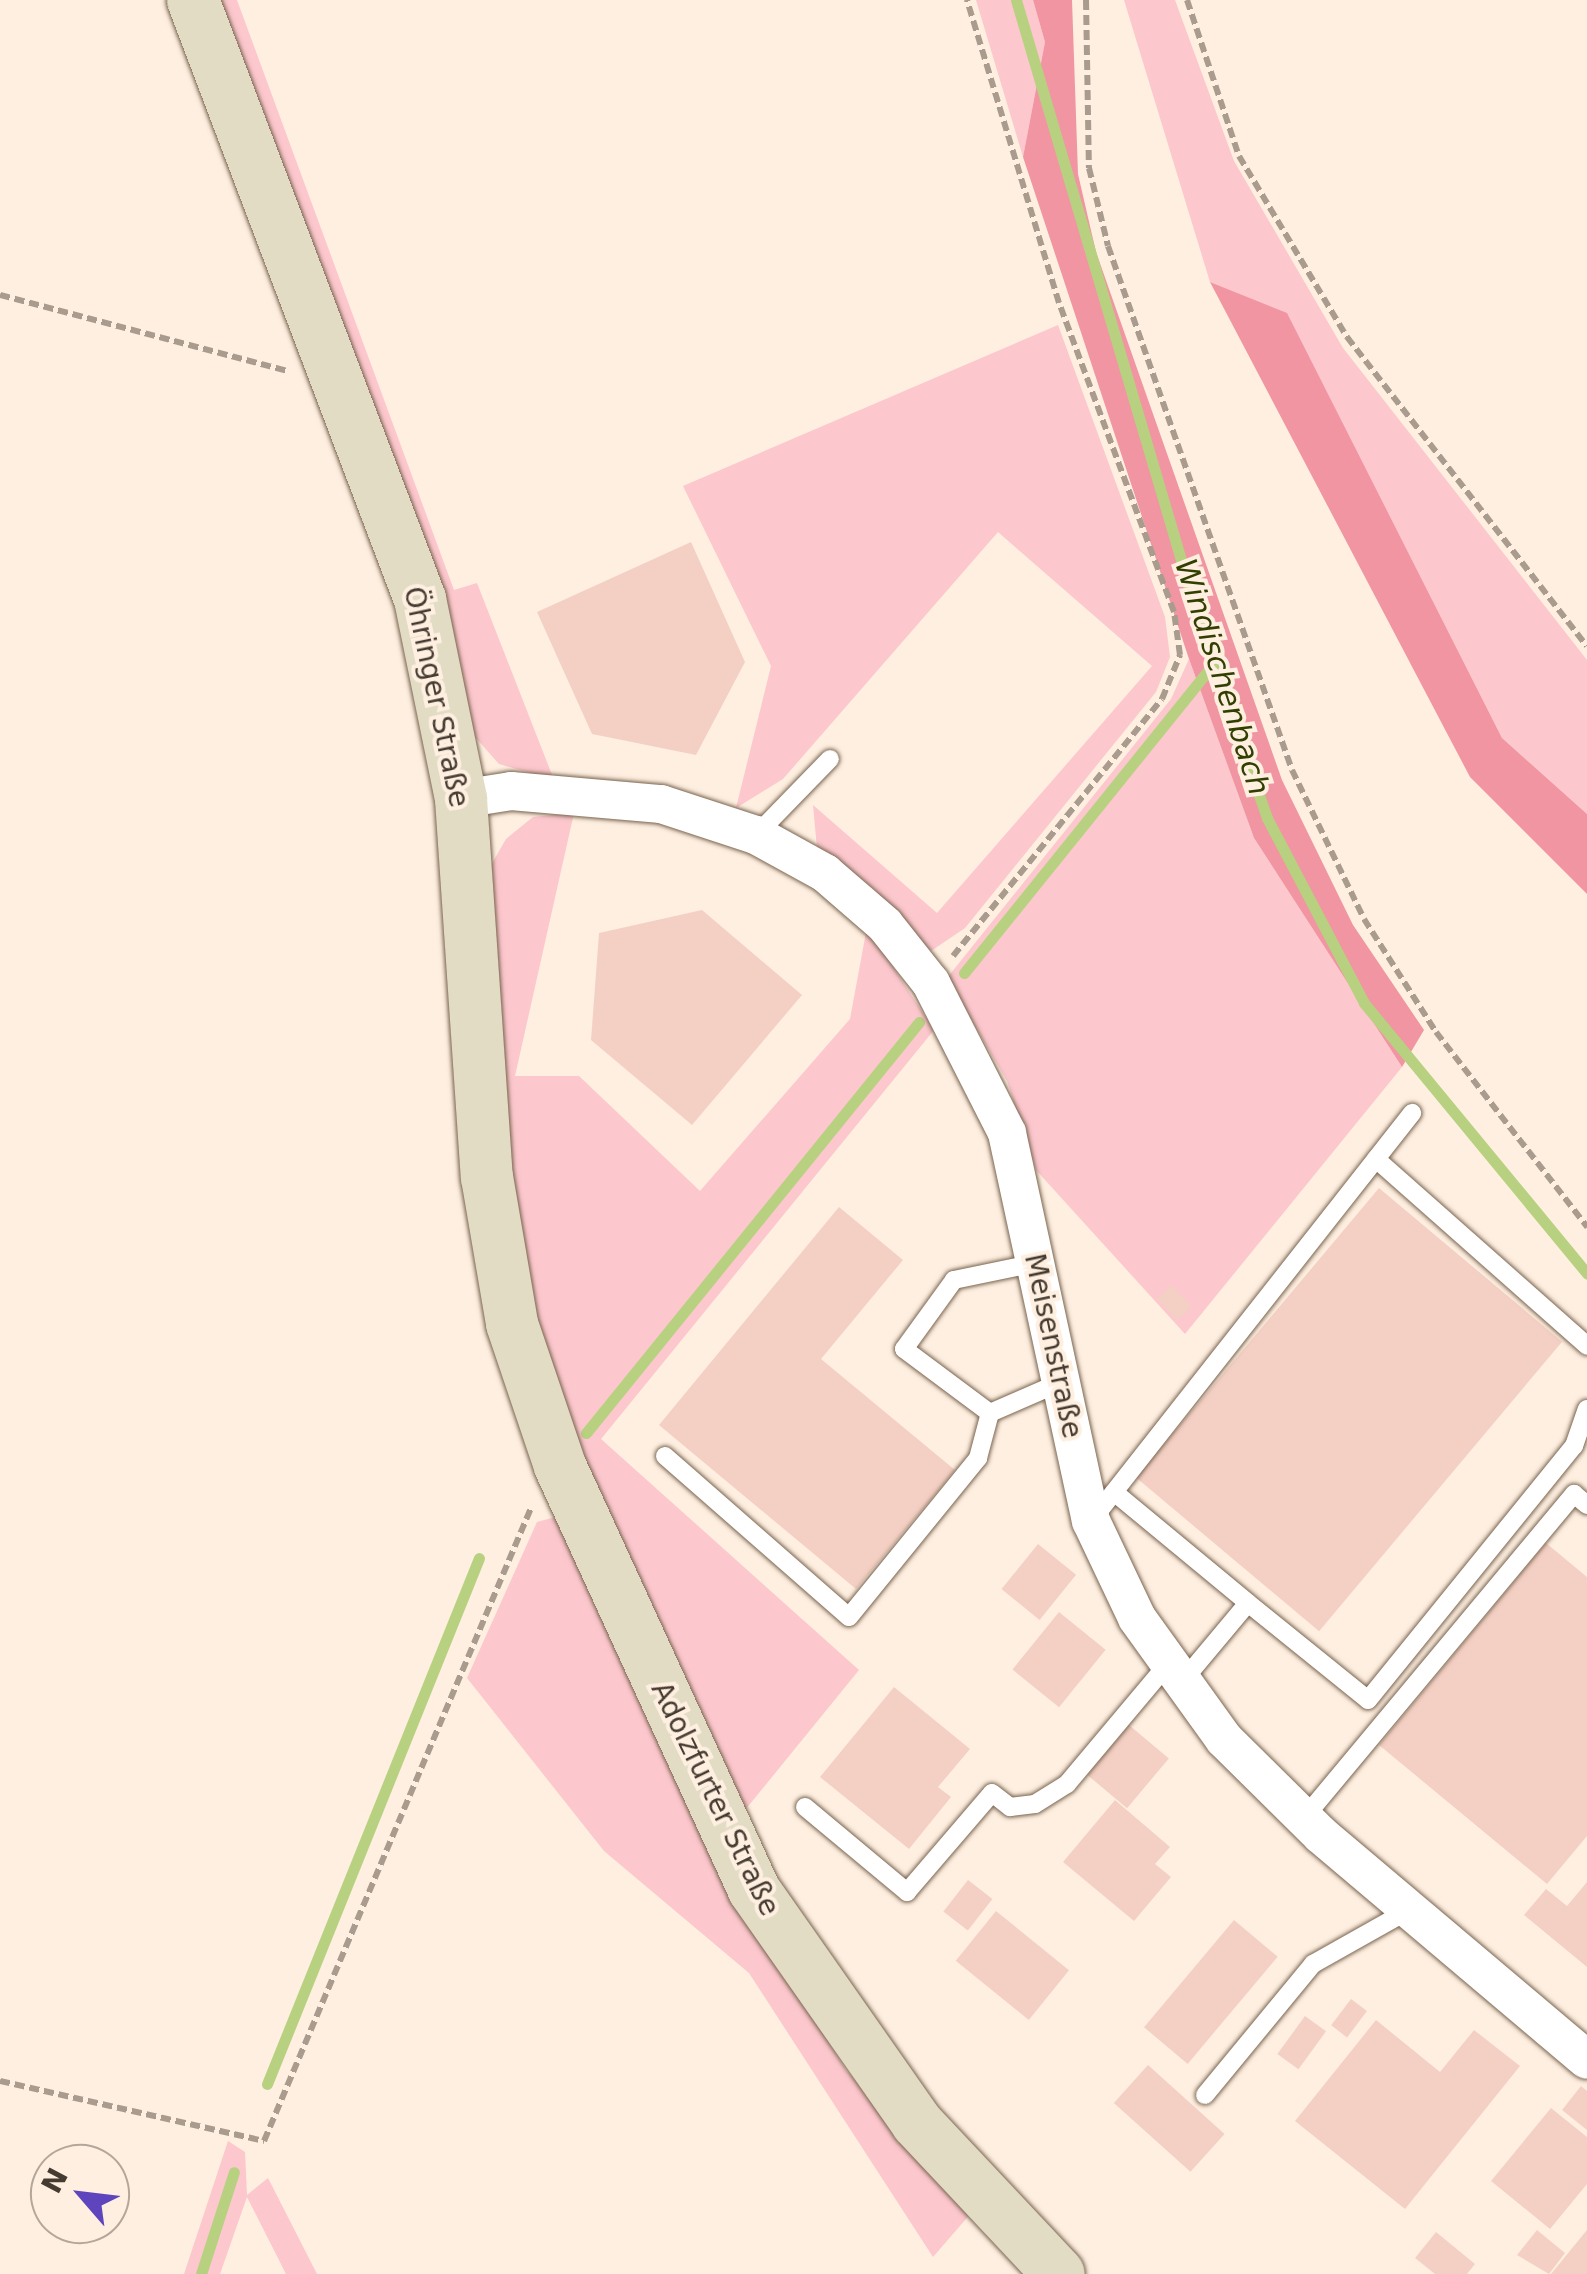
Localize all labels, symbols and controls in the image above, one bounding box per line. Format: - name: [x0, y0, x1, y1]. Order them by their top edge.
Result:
- water label: Windischenbach: [1167, 554, 1277, 800]
- street label: Öhringer Straße: [396, 584, 476, 810]
- street label: Meisenstraße: [1017, 1251, 1089, 1441]
- street label: Adolzfurter Straße: [644, 1677, 786, 1921]
- north arrow: [30, 2144, 130, 2244]
- text: N: [35, 2163, 75, 2199]

